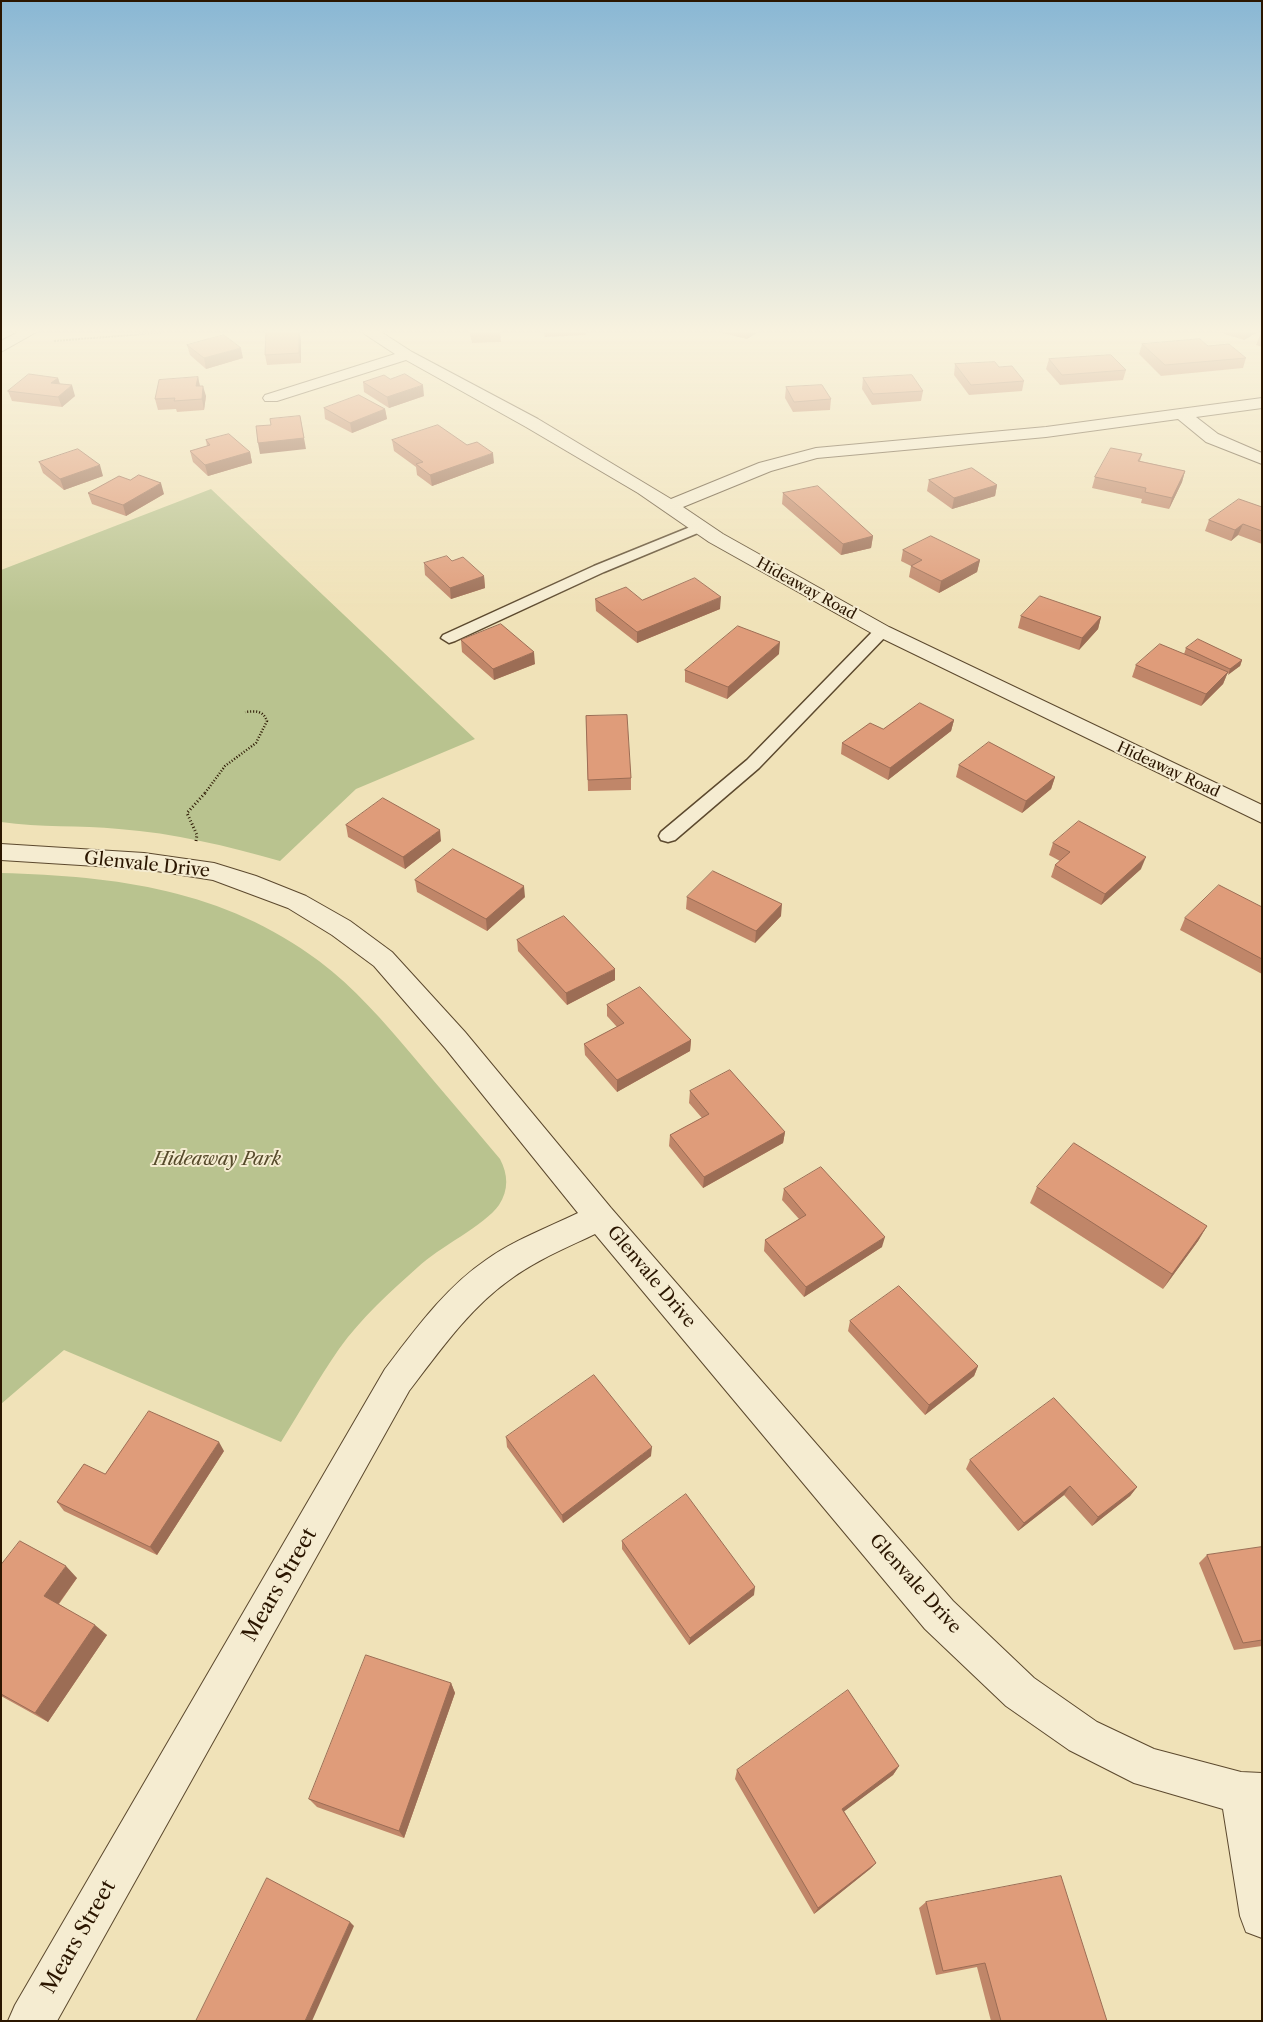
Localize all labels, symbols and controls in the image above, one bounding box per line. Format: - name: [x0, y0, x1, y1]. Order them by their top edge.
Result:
- street label: Hideaway Road: [753, 554, 859, 624]
- street label: Hideaway Road: [1114, 738, 1222, 802]
- street label: Glenvale Drive: [83, 848, 211, 882]
- park label: Hideaway Park: [153, 1149, 281, 1171]
- street label: Glenvale Drive: [602, 1222, 700, 1332]
- street label: Mears Street: [237, 1524, 323, 1646]
- street label: Glenvale Drive: [865, 1530, 965, 1638]
- street label: Mears Street: [36, 1876, 122, 1998]

